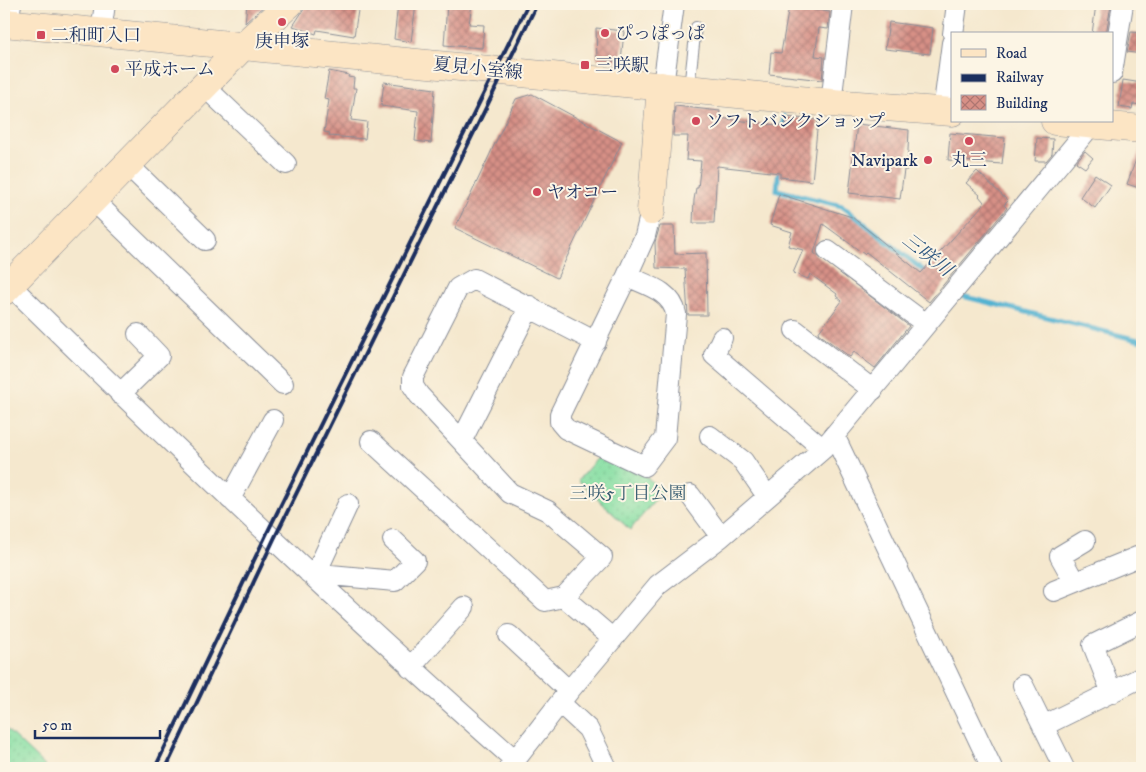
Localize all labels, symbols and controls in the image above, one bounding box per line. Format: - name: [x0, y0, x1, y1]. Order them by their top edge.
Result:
- marker: 庚申塚: [276, 16, 288, 28]
- place label: ぴっぽっぱ: [615, 23, 705, 45]
- place label: 二和町入口: [51, 25, 141, 47]
- marker: ぴっぽっぱ: [599, 27, 611, 39]
- marker: 二和町入口: [35, 29, 47, 41]
- place label: 庚申塚: [255, 31, 309, 53]
- legend: [951, 32, 1114, 122]
- text: Road: [996, 44, 1028, 63]
- street label: 夏見小室線: [432, 53, 524, 85]
- place label: 三咲駅: [595, 55, 649, 77]
- place label: 平成ホーム: [125, 59, 215, 81]
- marker: 三咲駅: [579, 59, 591, 71]
- marker: 平成ホーム: [109, 63, 121, 75]
- text: Railway: [996, 68, 1044, 87]
- text: Building: [996, 94, 1048, 113]
- place label: ソフトバンクショップ: [706, 111, 885, 133]
- marker: ソフトバンクショップ: [690, 115, 702, 127]
- marker: 丸三: [963, 135, 975, 147]
- place label: Navipark: [851, 150, 918, 172]
- place label: 丸三: [951, 150, 987, 172]
- marker: Navipark: [922, 154, 934, 166]
- place label: ヤオコー: [547, 182, 618, 204]
- marker: ヤオコー: [531, 186, 543, 198]
- water label: 三咲川: [898, 229, 958, 283]
- park label: 三咲5丁目公園: [570, 483, 686, 505]
- scale bar: [35, 707, 160, 739]
- text: 50 m: [42, 716, 72, 735]

